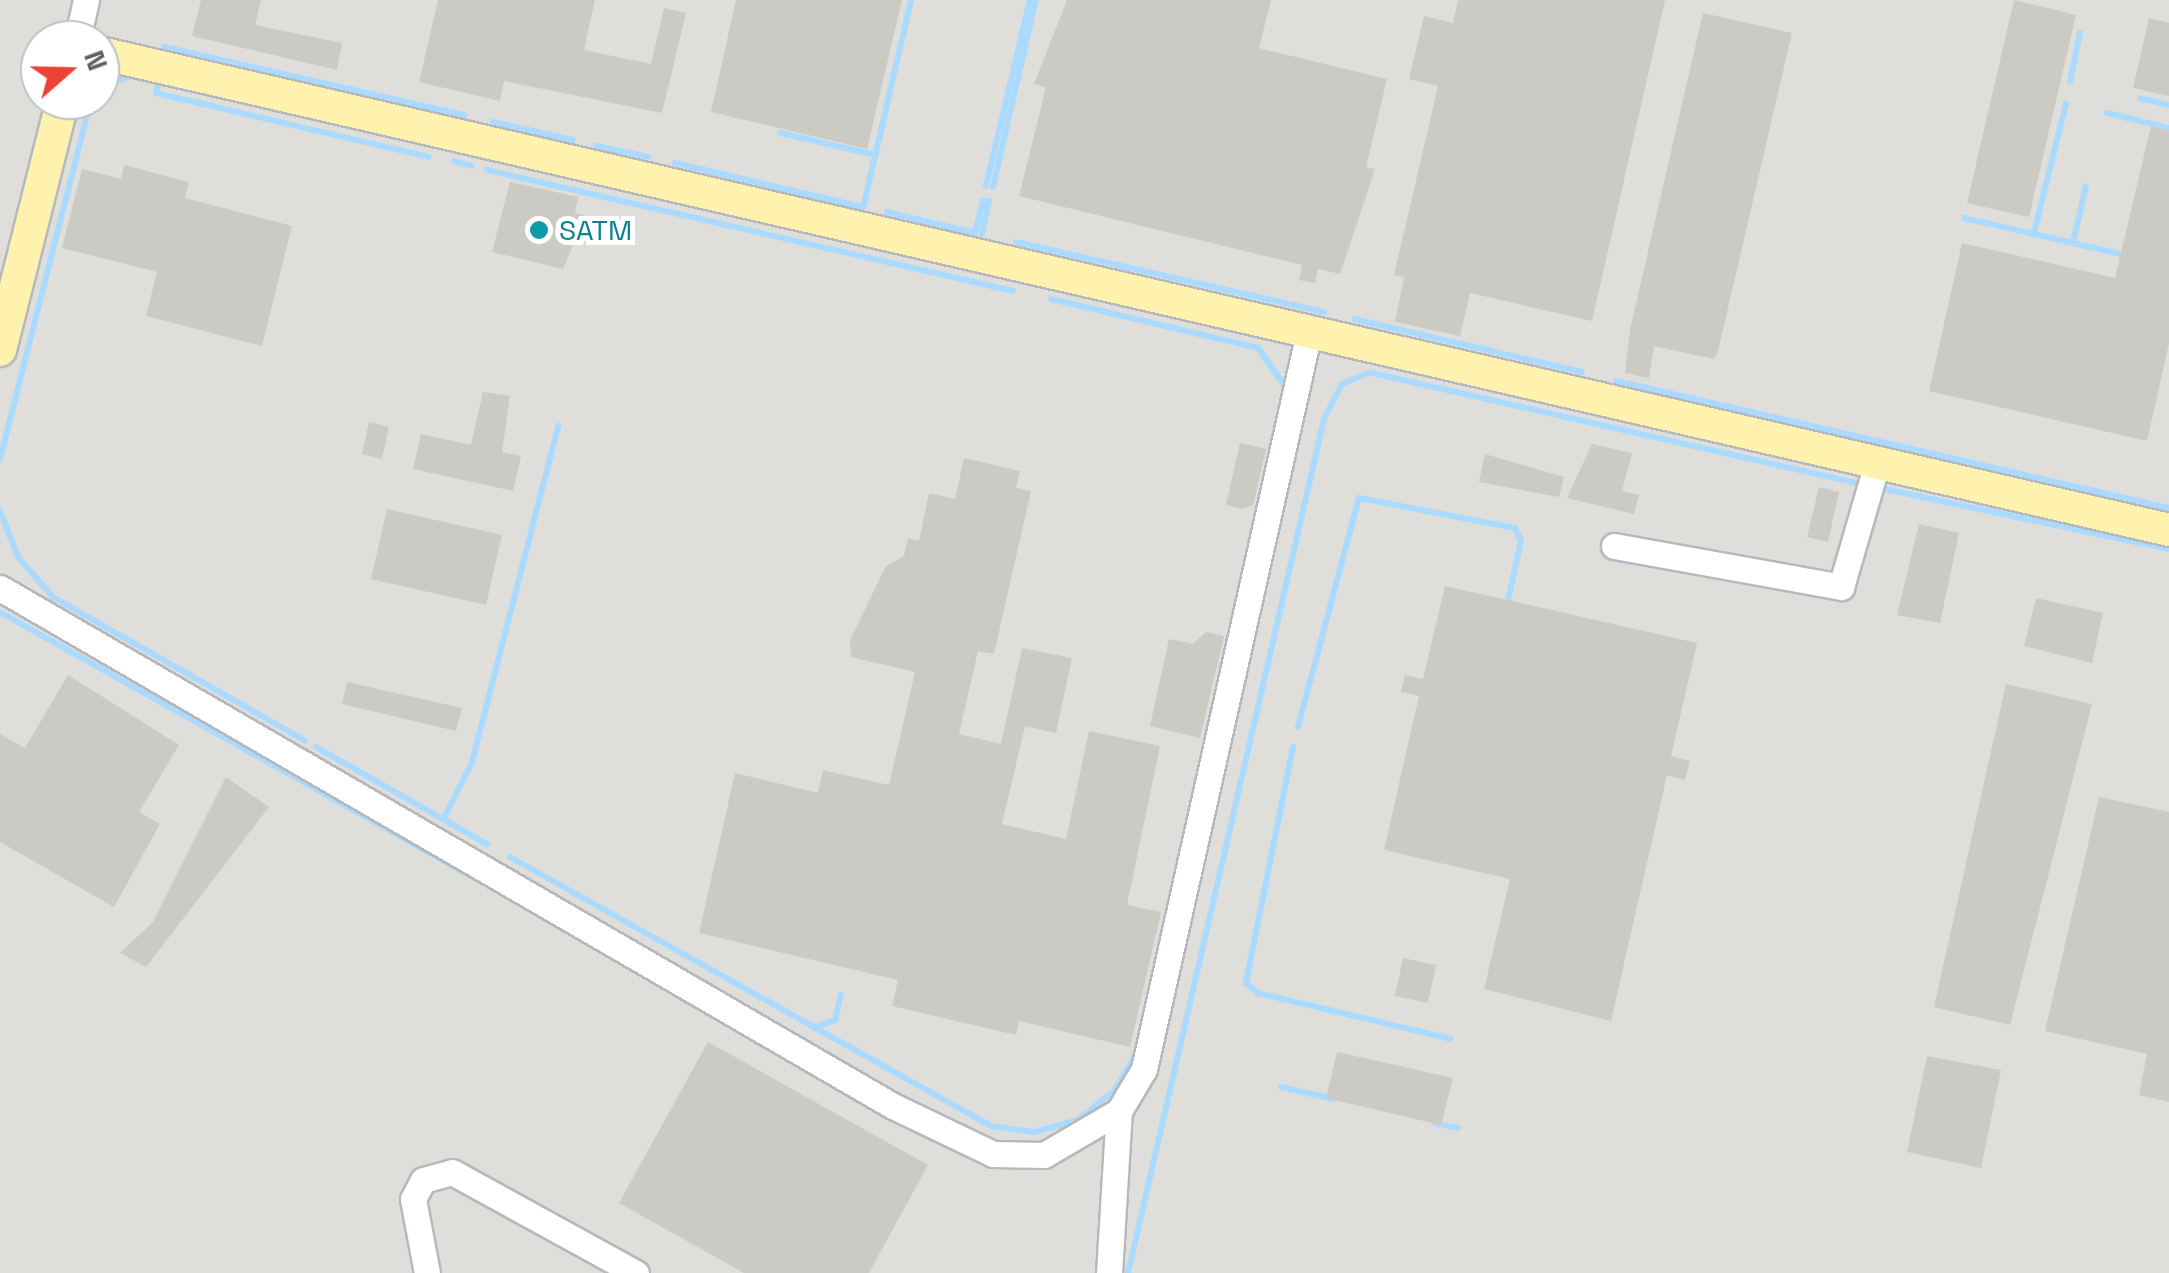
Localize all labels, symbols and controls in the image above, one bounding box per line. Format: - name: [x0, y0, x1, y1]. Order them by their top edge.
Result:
- north arrow: [20, 20, 120, 120]
- text: N: [76, 45, 116, 75]
- place label: SATM: [559, 213, 632, 247]
- marker: SATM: [528, 219, 550, 241]

